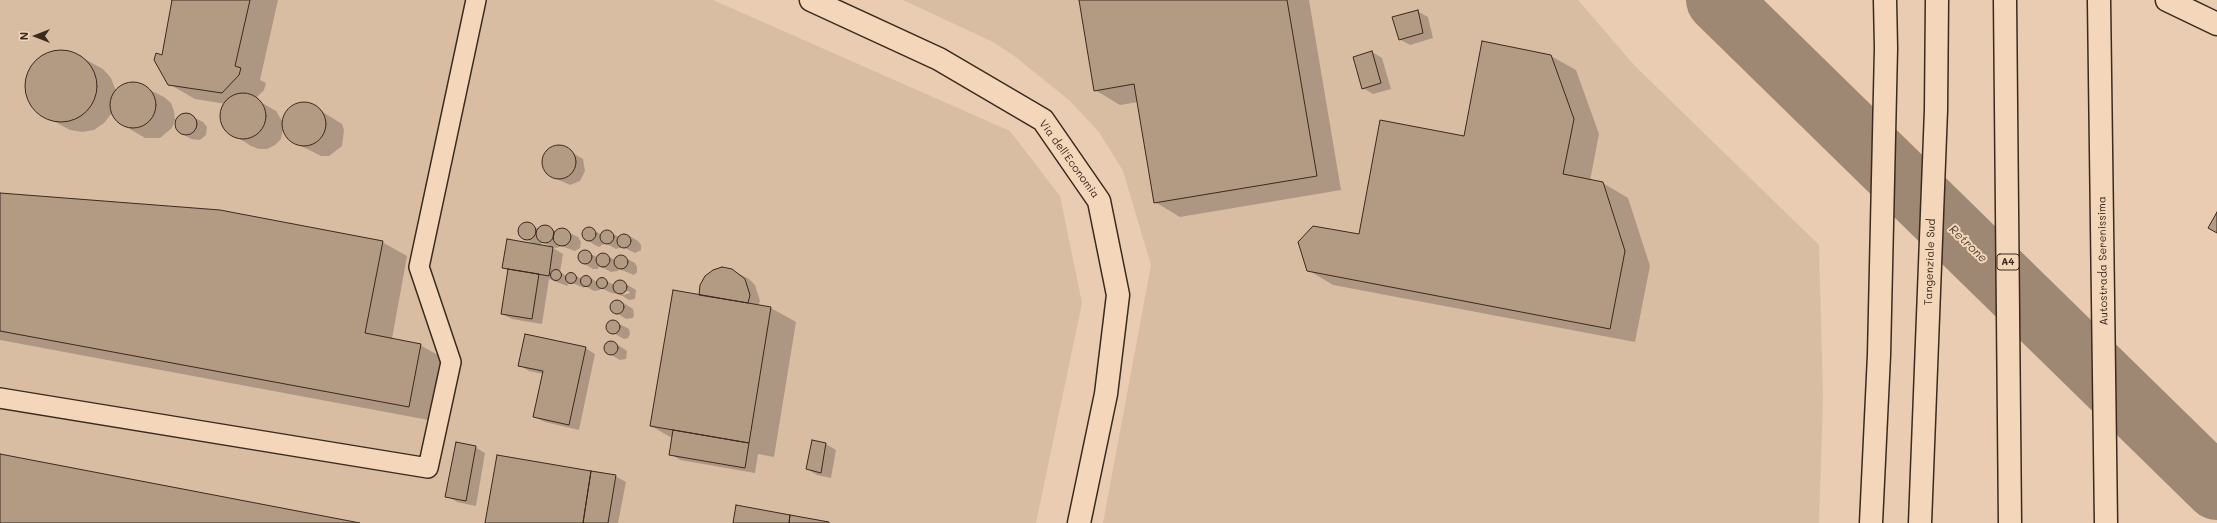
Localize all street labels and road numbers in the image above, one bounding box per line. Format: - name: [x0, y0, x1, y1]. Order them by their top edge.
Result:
- street label: Via dell'Economia: [1036, 117, 1102, 201]
- street label: Autostrada Serenissima: [2095, 196, 2111, 326]
- street label: Tangenziale Sud: [1922, 218, 1938, 306]
- road number: A4: [1997, 254, 2019, 270]

